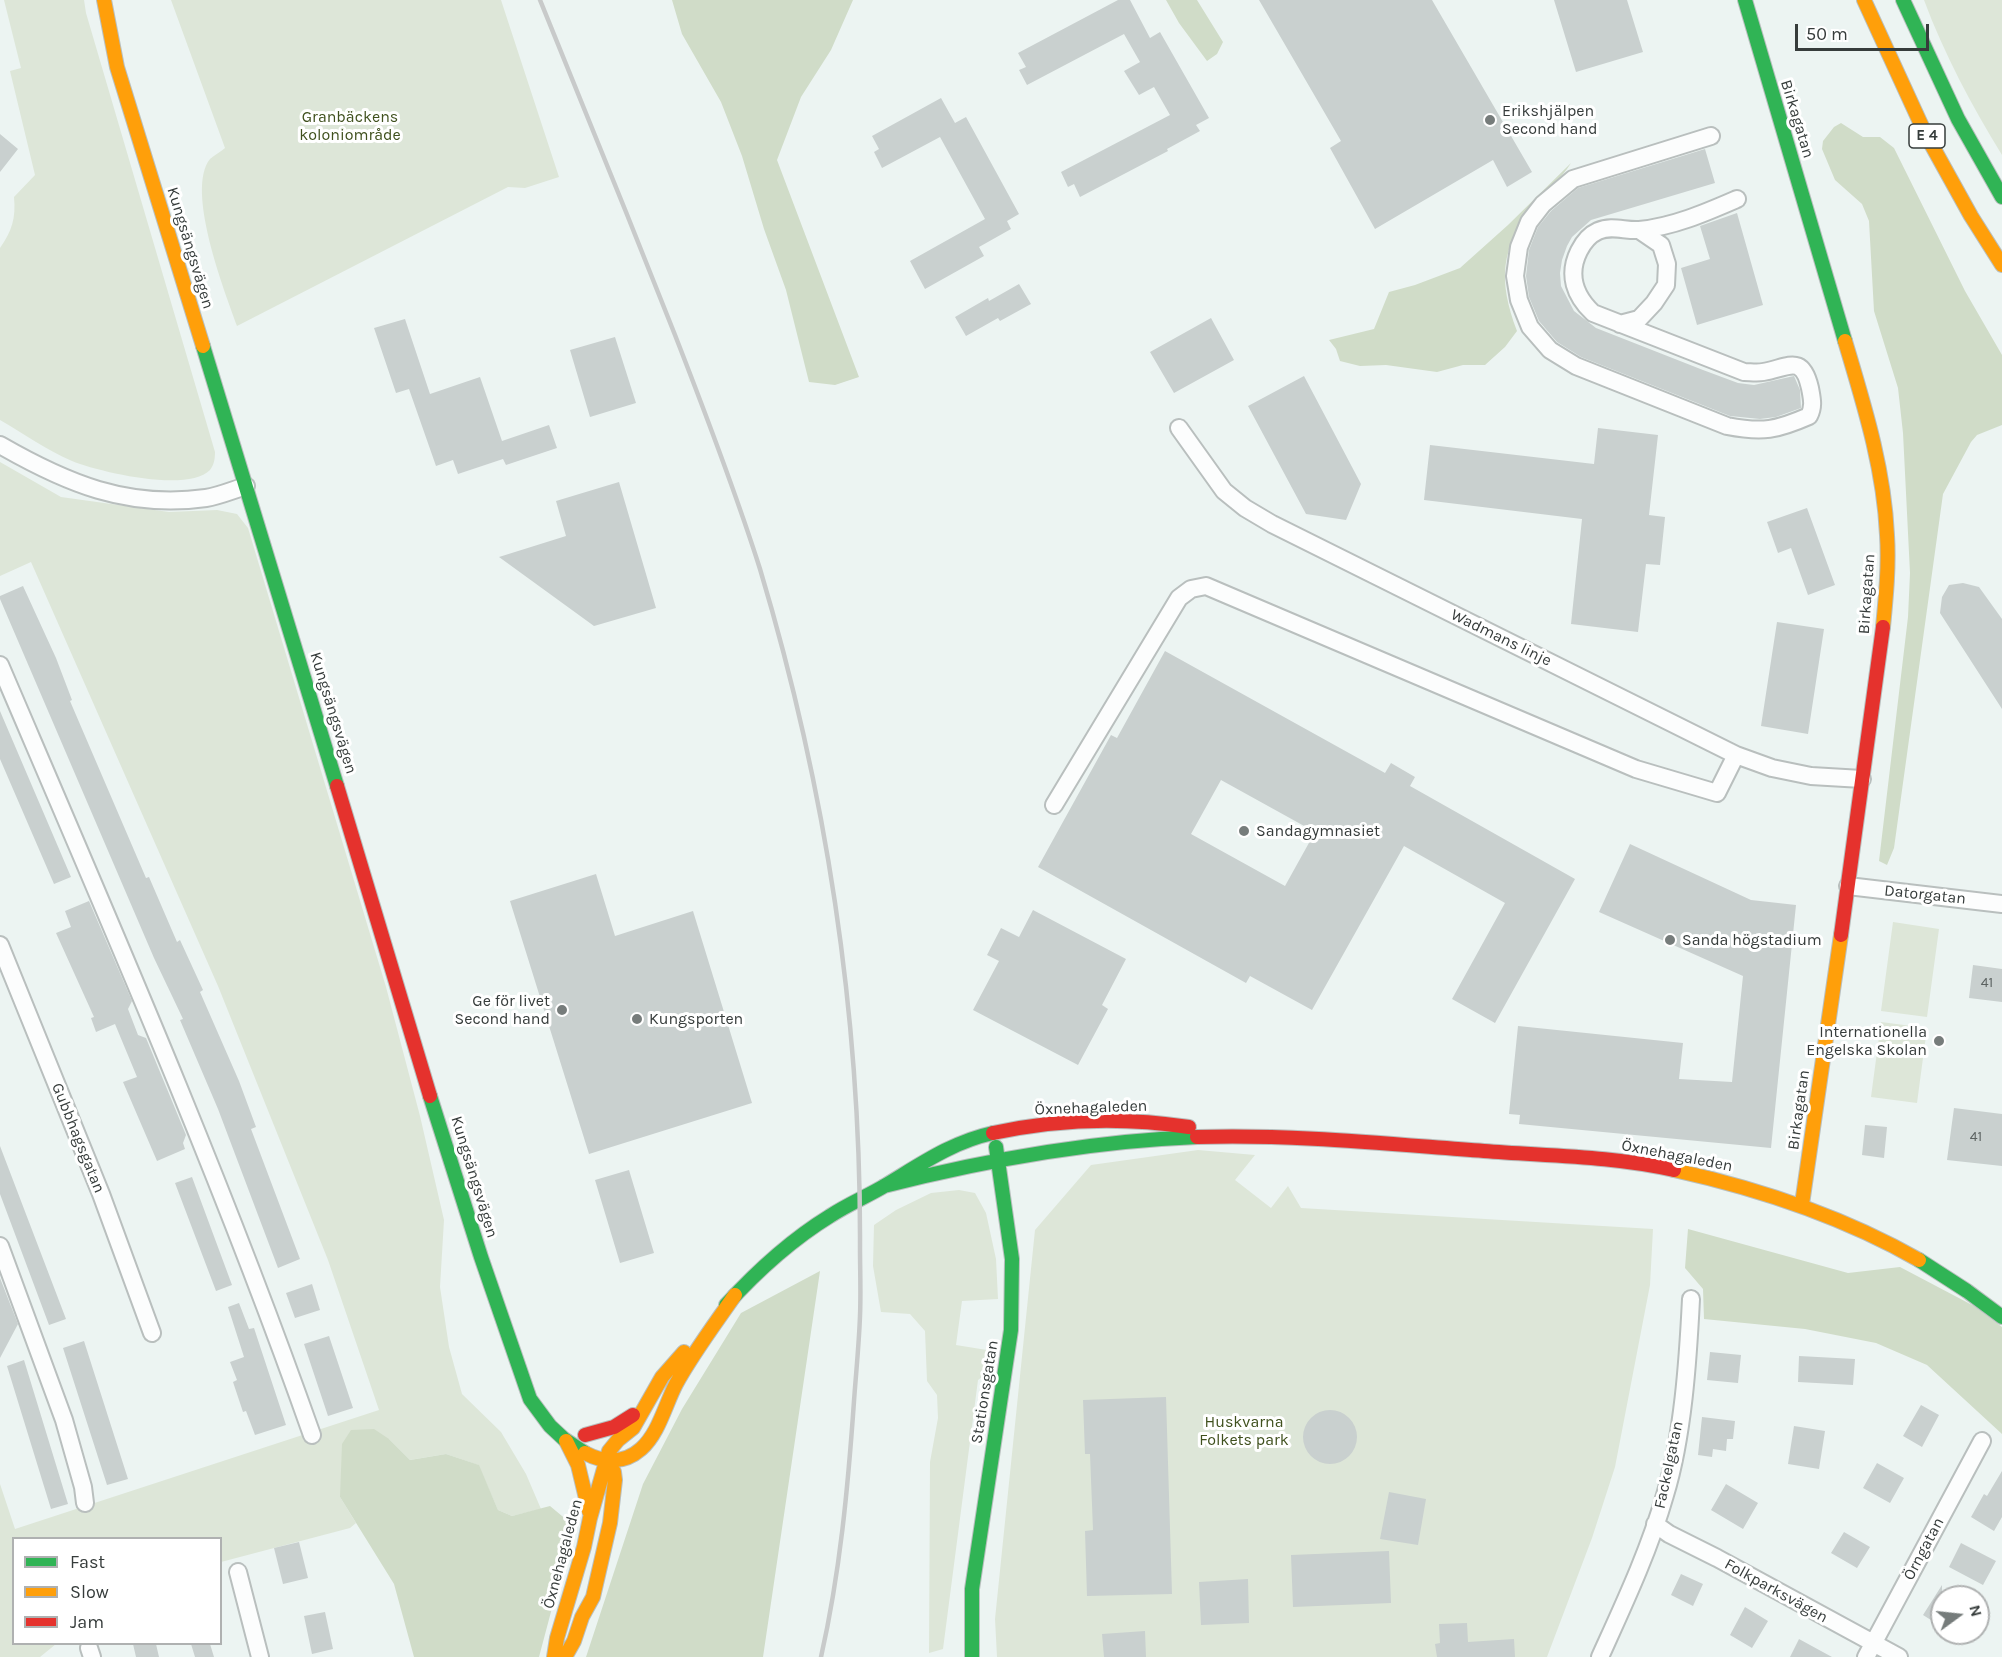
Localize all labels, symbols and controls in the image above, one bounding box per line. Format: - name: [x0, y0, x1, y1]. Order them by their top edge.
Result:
- scale bar: [1798, 12, 1932, 50]
- text: 50 m: [1806, 23, 1848, 45]
- street label: Birkagatan: [1776, 78, 1818, 160]
- place label: Erikshjälpen Second hand: [1502, 101, 1597, 139]
- park label: Granbäckens koloniområde: [299, 107, 401, 145]
- marker: Erikshjälpen Second hand: [1483, 113, 1497, 127]
- road number: E 4: [1909, 124, 1945, 148]
- street label: Kungsängsvägen: [162, 185, 218, 311]
- street label: Birkagatan: [1855, 553, 1879, 635]
- street label: Wadmans linje: [1447, 605, 1555, 671]
- street label: Kungsängsvägen: [305, 650, 361, 776]
- place label: Sandagymnasiet: [1256, 821, 1380, 841]
- marker: Sandagymnasiet: [1237, 824, 1251, 838]
- street label: Datorgatan: [1883, 881, 1967, 909]
- place label: Sanda högstadium: [1682, 930, 1822, 950]
- marker: Sanda högstadium: [1663, 933, 1677, 947]
- house number: 41: [1981, 975, 1993, 991]
- place label: Ge för livet Second hand: [455, 991, 550, 1029]
- marker: Ge för livet Second hand: [555, 1003, 569, 1017]
- place label: Kungsporten: [649, 1009, 743, 1029]
- marker: Kungsporten: [630, 1012, 644, 1026]
- place label: Internationella Engelska Skolan: [1806, 1022, 1927, 1060]
- marker: Internationella Engelska Skolan: [1932, 1034, 1946, 1048]
- street label: Birkagatan: [1784, 1069, 1814, 1151]
- street label: Gubbhagsgatan: [47, 1080, 109, 1196]
- street label: Öxnehagaleden: [1034, 1096, 1148, 1120]
- street label: Kungsängsvägen: [446, 1114, 502, 1240]
- house number: 41: [1970, 1129, 1982, 1145]
- street label: Öxnehagaleden: [1620, 1136, 1734, 1176]
- street label: Stationsgatan: [967, 1339, 1003, 1445]
- park label: Huskvarna Folkets park: [1199, 1412, 1289, 1450]
- street label: Fackelgatan: [1650, 1419, 1688, 1511]
- street label: Öxnehagaleden: [539, 1497, 587, 1611]
- street label: Örngatan: [1900, 1514, 1948, 1584]
- legend: [12, 1537, 222, 1645]
- text: Fast: [70, 1551, 105, 1573]
- street label: Folkparksvägen: [1721, 1555, 1831, 1627]
- text: Slow: [70, 1581, 109, 1603]
- north arrow: [1930, 1585, 1990, 1645]
- text: N: [1965, 1603, 1987, 1619]
- text: Jam: [70, 1611, 104, 1633]

